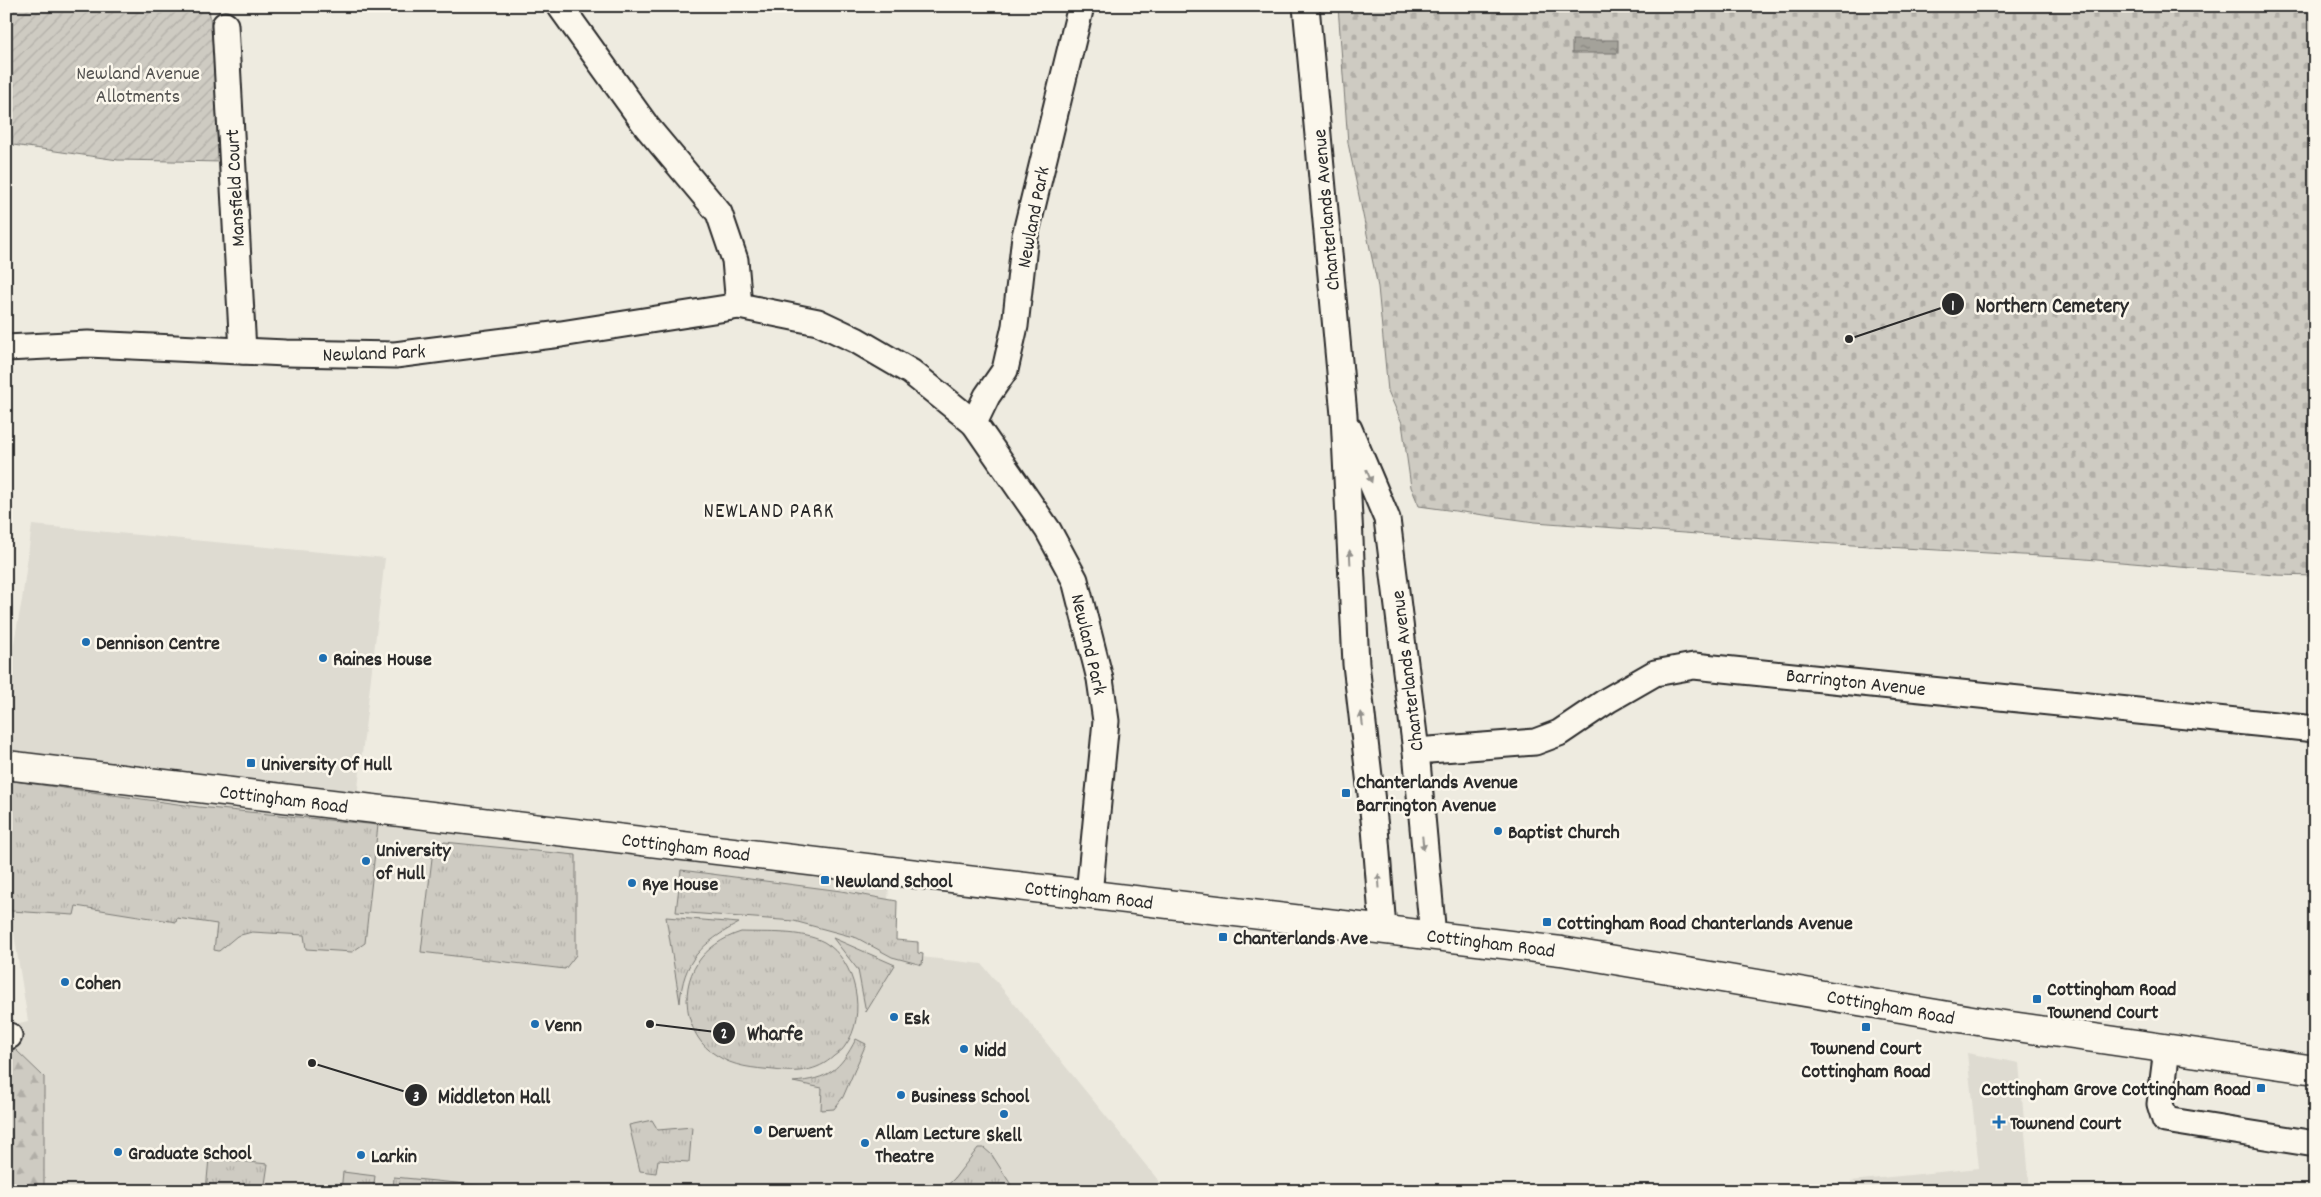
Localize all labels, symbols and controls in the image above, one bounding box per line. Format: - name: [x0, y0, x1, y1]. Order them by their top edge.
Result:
- park label: Newland Avenue Allotments: [76, 61, 200, 112]
- street label: Mansfield Court: [220, 128, 254, 247]
- street label: Chanterlands Avenue: [1307, 128, 1349, 292]
- street label: Newland Park: [1011, 164, 1059, 271]
- callout: Northern Cemetery: [1941, 286, 2139, 322]
- text: Northern Cemetery: [1976, 293, 2130, 323]
- text: 1: [1951, 296, 1955, 318]
- street label: Newland Park: [322, 339, 426, 371]
- one-way arrow: [1366, 469, 1374, 483]
- district label: NEWLAND PARK: [704, 498, 834, 528]
- one-way arrow: [1346, 549, 1354, 565]
- street label: Chanterlands Avenue: [1385, 588, 1433, 753]
- street label: Newland Park: [1062, 591, 1112, 698]
- place label: Dennison Centre: [96, 631, 220, 659]
- marker: Dennison Centre: [80, 636, 92, 648]
- place label: Raines House: [333, 647, 432, 675]
- marker: Raines House: [317, 652, 329, 664]
- street label: Barrington Avenue: [1785, 663, 1927, 705]
- one-way arrow: [1358, 711, 1366, 727]
- place label: University Of Hull: [261, 752, 392, 780]
- marker: University Of Hull: [245, 757, 257, 769]
- place label: Chanterlands Avenue Barrington Avenue: [1356, 770, 1518, 821]
- street label: Cottingham Road: [218, 779, 350, 823]
- marker: Chanterlands Avenue Barrington Avenue: [1340, 787, 1352, 799]
- place label: Baptist Church: [1508, 820, 1620, 848]
- marker: Baptist Church: [1492, 825, 1504, 837]
- street label: Cottingham Road: [620, 827, 752, 871]
- one-way arrow: [1419, 835, 1427, 851]
- place label: University of Hull: [376, 838, 452, 889]
- marker: University of Hull: [360, 855, 372, 867]
- place label: Newland School: [835, 869, 953, 897]
- place label: Rye House: [642, 872, 718, 900]
- one-way arrow: [1375, 873, 1383, 889]
- marker: Newland School: [819, 874, 831, 886]
- street label: Cottingham Road: [1023, 875, 1155, 919]
- marker: Rye House: [626, 877, 638, 889]
- place label: Cottingham Road Chanterlands Avenue: [1557, 911, 1853, 939]
- marker: Cottingham Road Chanterlands Avenue: [1541, 916, 1553, 928]
- street label: Cottingham Road: [1425, 923, 1557, 967]
- place label: Chanterlands Ave: [1233, 926, 1368, 954]
- marker: Chanterlands Ave: [1217, 931, 1229, 943]
- place label: Cohen: [75, 971, 121, 999]
- marker: Cohen: [59, 976, 71, 988]
- place label: Cottingham Road Townend Court: [2047, 977, 2176, 1028]
- street label: Cottingham Road: [1824, 984, 1957, 1034]
- marker: Cottingham Road Townend Court: [2031, 993, 2043, 1005]
- place label: Esk: [904, 1006, 930, 1034]
- marker: Esk: [888, 1011, 900, 1023]
- place label: Venn: [545, 1013, 582, 1041]
- callout: Wharfe: [712, 1015, 813, 1051]
- marker: Venn: [529, 1018, 541, 1030]
- text: Wharfe: [747, 1021, 803, 1051]
- marker: Townend Court Cottingham Road: [1860, 1021, 1872, 1033]
- text: 2: [721, 1024, 727, 1046]
- place label: Townend Court Cottingham Road: [1801, 1036, 1931, 1087]
- place label: Nidd: [974, 1038, 1006, 1066]
- marker: Nidd: [958, 1043, 970, 1055]
- callout: Middleton Hall: [403, 1077, 560, 1113]
- place label: Cottingham Grove Cottingham Road: [1981, 1077, 2251, 1105]
- marker: Cottingham Grove Cottingham Road: [2255, 1082, 2267, 1094]
- text: Middleton Hall: [438, 1084, 551, 1114]
- place label: Business School: [911, 1084, 1029, 1112]
- text: 3: [413, 1087, 420, 1109]
- marker: Business School: [895, 1089, 907, 1101]
- marker: Skell: [998, 1108, 1010, 1120]
- place label: Townend Court: [2010, 1111, 2122, 1139]
- marker: Townend Court: [1992, 1115, 2006, 1129]
- place label: Derwent: [768, 1119, 833, 1147]
- place label: Allam Lecture Theatre: [875, 1121, 981, 1172]
- place label: Skell: [986, 1123, 1022, 1151]
- marker: Derwent: [752, 1124, 764, 1136]
- marker: Allam Lecture Theatre: [859, 1137, 871, 1149]
- place label: Graduate School: [128, 1141, 252, 1169]
- place label: Larkin: [371, 1144, 417, 1172]
- marker: Graduate School: [112, 1146, 124, 1158]
- marker: Larkin: [355, 1149, 367, 1161]

